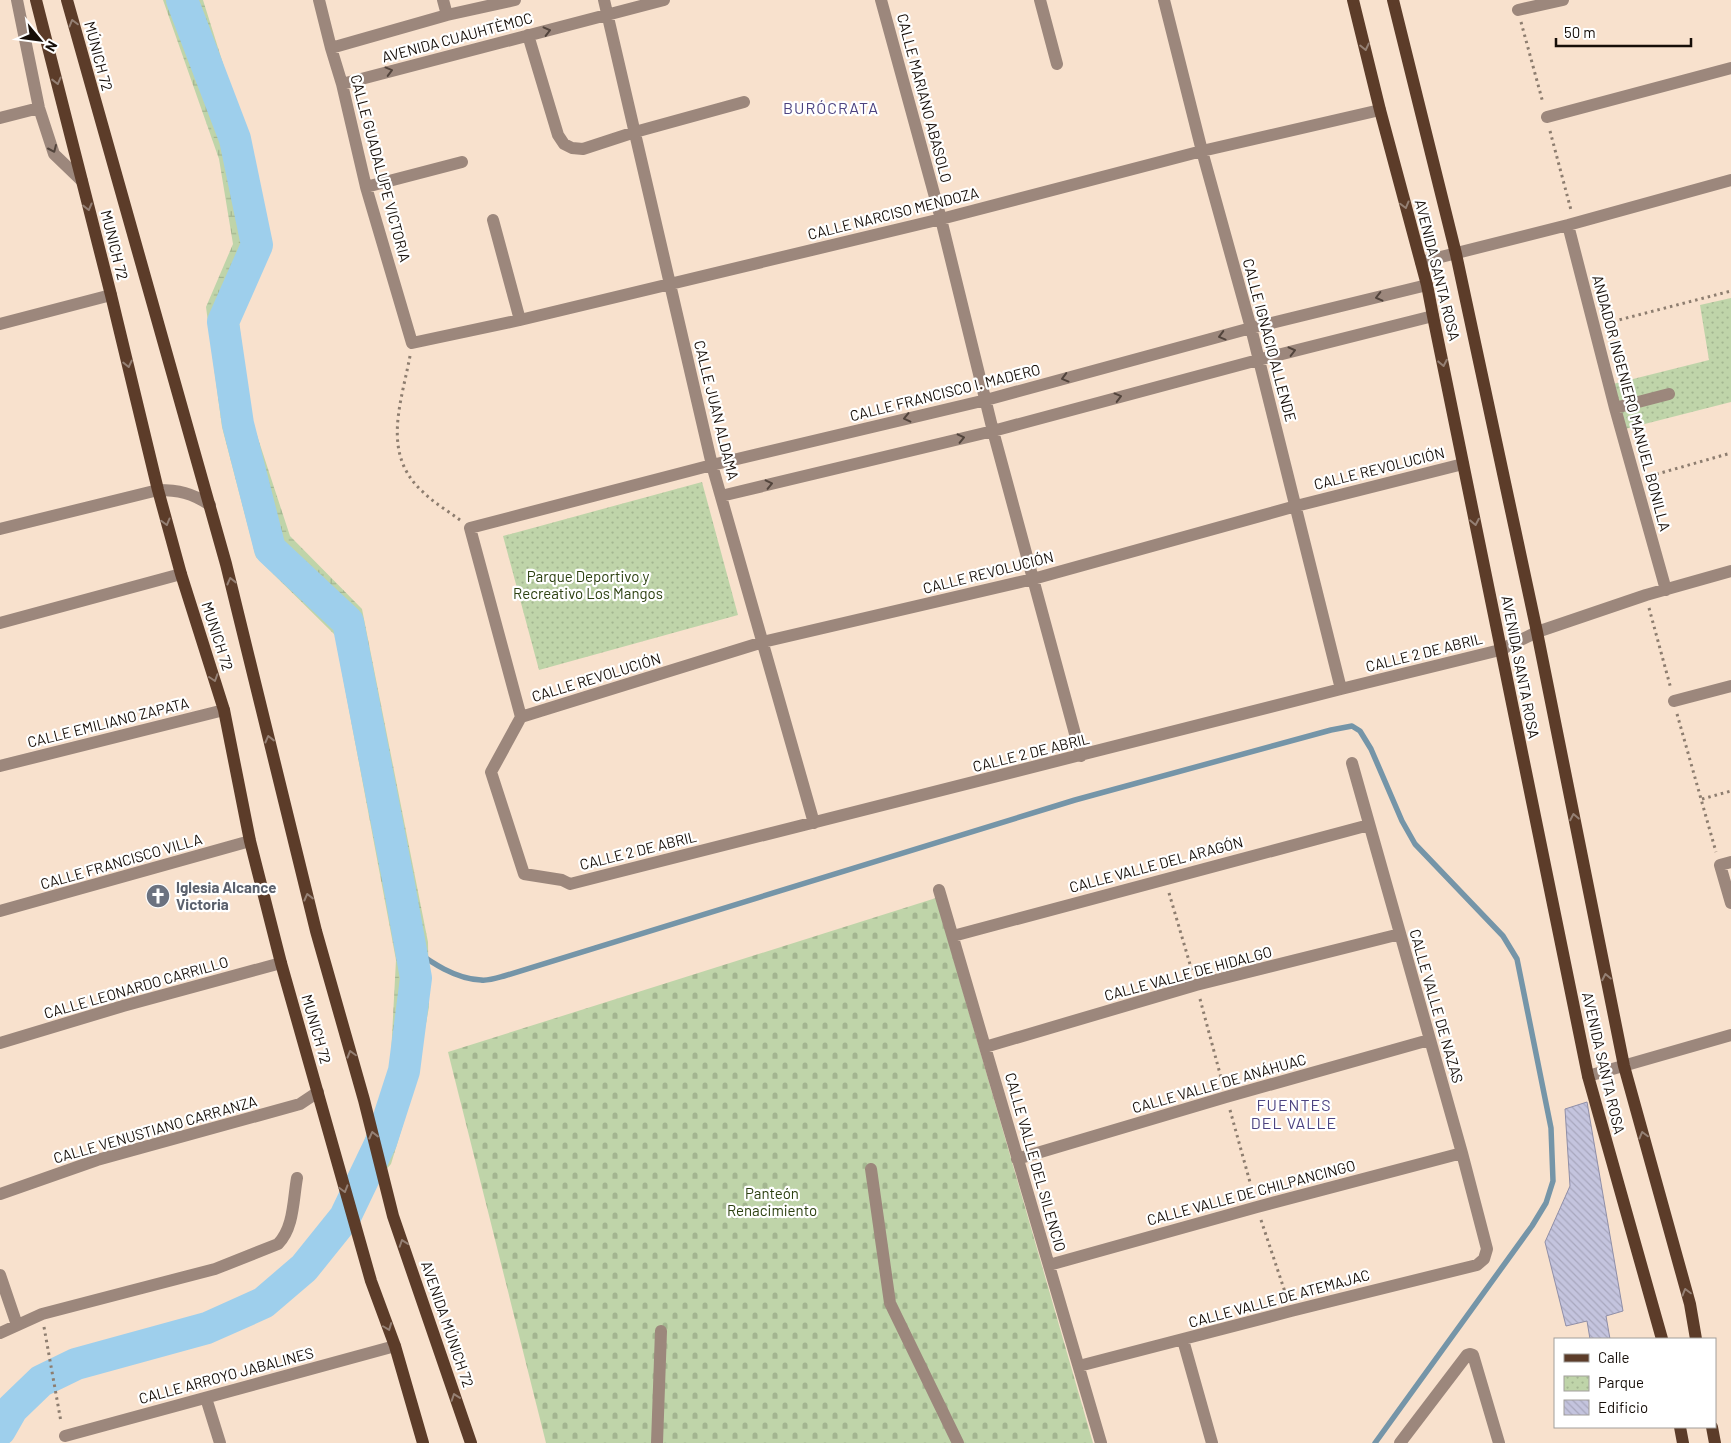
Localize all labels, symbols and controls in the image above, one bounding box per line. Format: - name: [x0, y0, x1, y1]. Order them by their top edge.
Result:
- street label: AVENIDA CUAUHTÈMOC: [380, 8, 534, 66]
- street label: CALLE MARIANO ABASOLO: [894, 11, 956, 185]
- north arrow: [15, 15, 65, 65]
- scale bar: [1556, 15, 1691, 47]
- street label: MÚNICH 72: [81, 19, 117, 93]
- one-way arrow: [69, 20, 79, 28]
- text: 50 m: [1564, 23, 1596, 41]
- one-way arrow: [542, 26, 550, 36]
- text: N: [42, 38, 61, 55]
- one-way arrow: [1359, 43, 1370, 52]
- one-way arrow: [385, 66, 394, 77]
- street label: CALLE GUADALUPE VICTORIA: [347, 72, 415, 264]
- one-way arrow: [51, 77, 61, 85]
- district label: BURÓCRATA: [783, 98, 879, 117]
- one-way arrow: [46, 144, 57, 153]
- street label: CALLE NARCISO MENDOZA: [806, 183, 980, 243]
- street label: AVENIDA SANTA ROSA: [1412, 197, 1464, 343]
- one-way arrow: [1399, 200, 1410, 209]
- one-way arrow: [83, 202, 93, 210]
- street label: MUNICH 72: [98, 208, 132, 282]
- street label: CALLE IGNACIO ALLENDE: [1240, 256, 1300, 424]
- street label: ANDADOR INGENIERO MANUEL BONILLA: [1589, 273, 1675, 533]
- one-way arrow: [1375, 291, 1384, 302]
- one-way arrow: [1217, 330, 1226, 341]
- street label: CALLE JUAN ALDAMA: [691, 338, 743, 482]
- one-way arrow: [1288, 346, 1297, 357]
- one-way arrow: [1437, 358, 1448, 367]
- one-way arrow: [122, 360, 133, 369]
- street label: CALLE FRANCISCO I. MADERO: [848, 360, 1042, 424]
- one-way arrow: [1061, 373, 1069, 383]
- one-way arrow: [1114, 393, 1122, 403]
- one-way arrow: [903, 412, 912, 423]
- one-way arrow: [956, 433, 965, 444]
- street label: CALLE REVOLUCIÓN: [1312, 443, 1446, 493]
- one-way arrow: [764, 479, 773, 490]
- one-way arrow: [161, 518, 171, 526]
- one-way arrow: [1469, 518, 1480, 527]
- street label: CALLE REVOLUCIÓN: [921, 547, 1055, 597]
- park label: Parque Deportivo y Recreativo Los Mangos: [513, 567, 663, 602]
- one-way arrow: [226, 578, 236, 586]
- street label: AVENIDA SANTA ROSA: [1498, 594, 1544, 740]
- street label: MUNICH 72: [198, 599, 238, 673]
- street label: CALLE 2 DE ABRIL: [1364, 629, 1484, 675]
- street label: CALLE REVOLUCIÓN: [529, 649, 663, 705]
- one-way arrow: [208, 673, 218, 681]
- street label: CALLE EMILIANO ZAPATA: [25, 693, 191, 751]
- street label: CALLE 2 DE ABRIL: [971, 729, 1091, 775]
- one-way arrow: [264, 735, 275, 744]
- one-way arrow: [1569, 813, 1580, 822]
- street label: CALLE 2 DE ABRIL: [578, 827, 698, 873]
- street label: CALLE FRANCISCO VILLA: [38, 829, 204, 893]
- street label: CALLE VALLE DEL ARAGÓN: [1067, 832, 1245, 896]
- place label: Iglesia Alcance Victoria: [176, 878, 276, 913]
- church icon: Iglesia Alcance Victoria: [145, 883, 171, 909]
- one-way arrow: [303, 893, 313, 901]
- street label: CALLE VALLE DE NAZAS: [1406, 927, 1468, 1085]
- street label: CALLE VALLE DE HIDALGO: [1102, 942, 1274, 1004]
- street label: CALLE LEONARDO CARRILLO: [42, 952, 230, 1022]
- one-way arrow: [1601, 972, 1612, 981]
- street label: AVENIDA SANTA ROSA: [1579, 990, 1629, 1136]
- street label: MUNICH 72: [298, 992, 336, 1066]
- one-way arrow: [346, 1050, 356, 1058]
- street label: CALLE VALLE DE ANÁHUAC: [1130, 1050, 1308, 1116]
- street label: CALLE VALLE DEL SILENCIO: [1002, 1070, 1070, 1254]
- street label: CALLE VENUSTIANO CARRANZA: [51, 1091, 259, 1167]
- district label: FUENTES DEL VALLE: [1251, 1095, 1337, 1132]
- one-way arrow: [368, 1130, 379, 1139]
- one-way arrow: [1638, 1130, 1649, 1139]
- street label: CALLE VALLE DE CHILPANCINGO: [1145, 1155, 1357, 1229]
- park label: Panteón Renacimiento: [727, 1184, 817, 1219]
- one-way arrow: [339, 1185, 349, 1193]
- one-way arrow: [399, 1239, 409, 1248]
- street label: AVENIDA MÚNICH 72: [418, 1258, 478, 1390]
- street label: CALLE VALLE DE ATEMAJAC: [1186, 1265, 1372, 1331]
- one-way arrow: [1681, 1287, 1692, 1296]
- one-way arrow: [382, 1322, 392, 1331]
- legend: [1554, 1338, 1716, 1428]
- street label: CALLE ARROYO JABALINES: [137, 1343, 315, 1407]
- text: Calle: [1598, 1348, 1630, 1366]
- text: Parque: [1598, 1373, 1644, 1391]
- one-way arrow: [451, 1393, 461, 1402]
- text: Edificio: [1598, 1398, 1648, 1416]

